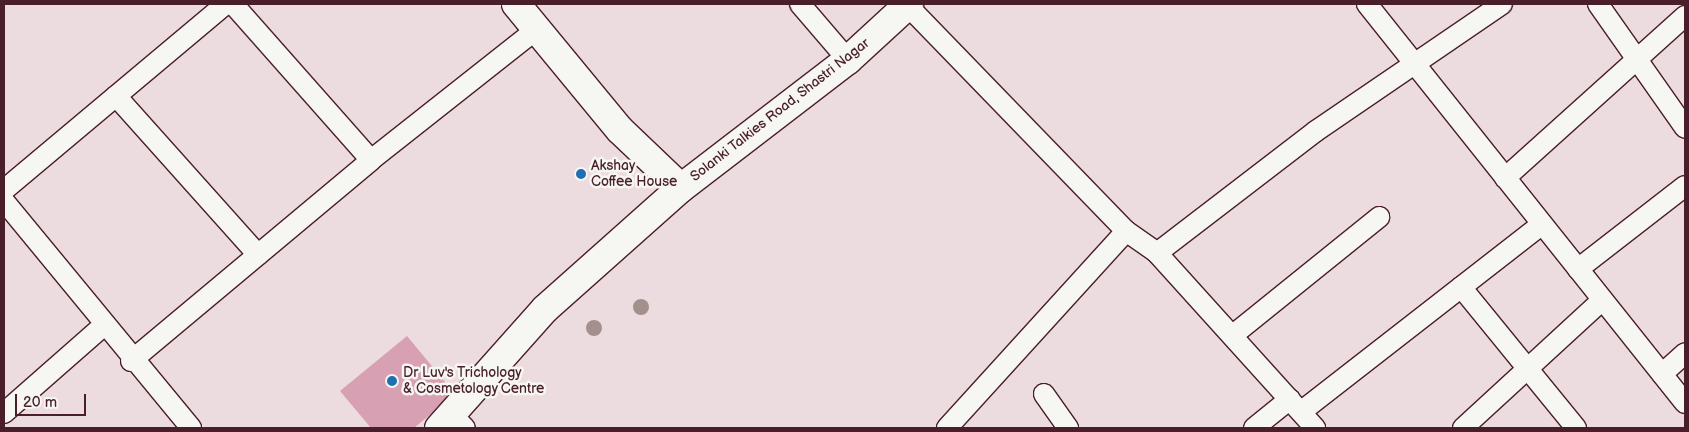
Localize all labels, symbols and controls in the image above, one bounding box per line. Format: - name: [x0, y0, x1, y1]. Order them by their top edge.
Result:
- street label: Solanki Talkies Road, Shastri Nagar: [687, 35, 873, 185]
- place label: Akshay Coffee House: [591, 158, 677, 190]
- marker: Akshay Coffee House: [575, 168, 587, 180]
- place label: Dr Luv's Trichology & Cosmetology Centre: [403, 365, 545, 398]
- marker: Dr Luv's Trichology & Cosmetology Centre: [385, 374, 399, 388]
- scale bar: [18, 384, 89, 416]
- text: 20 m: [23, 393, 57, 412]

